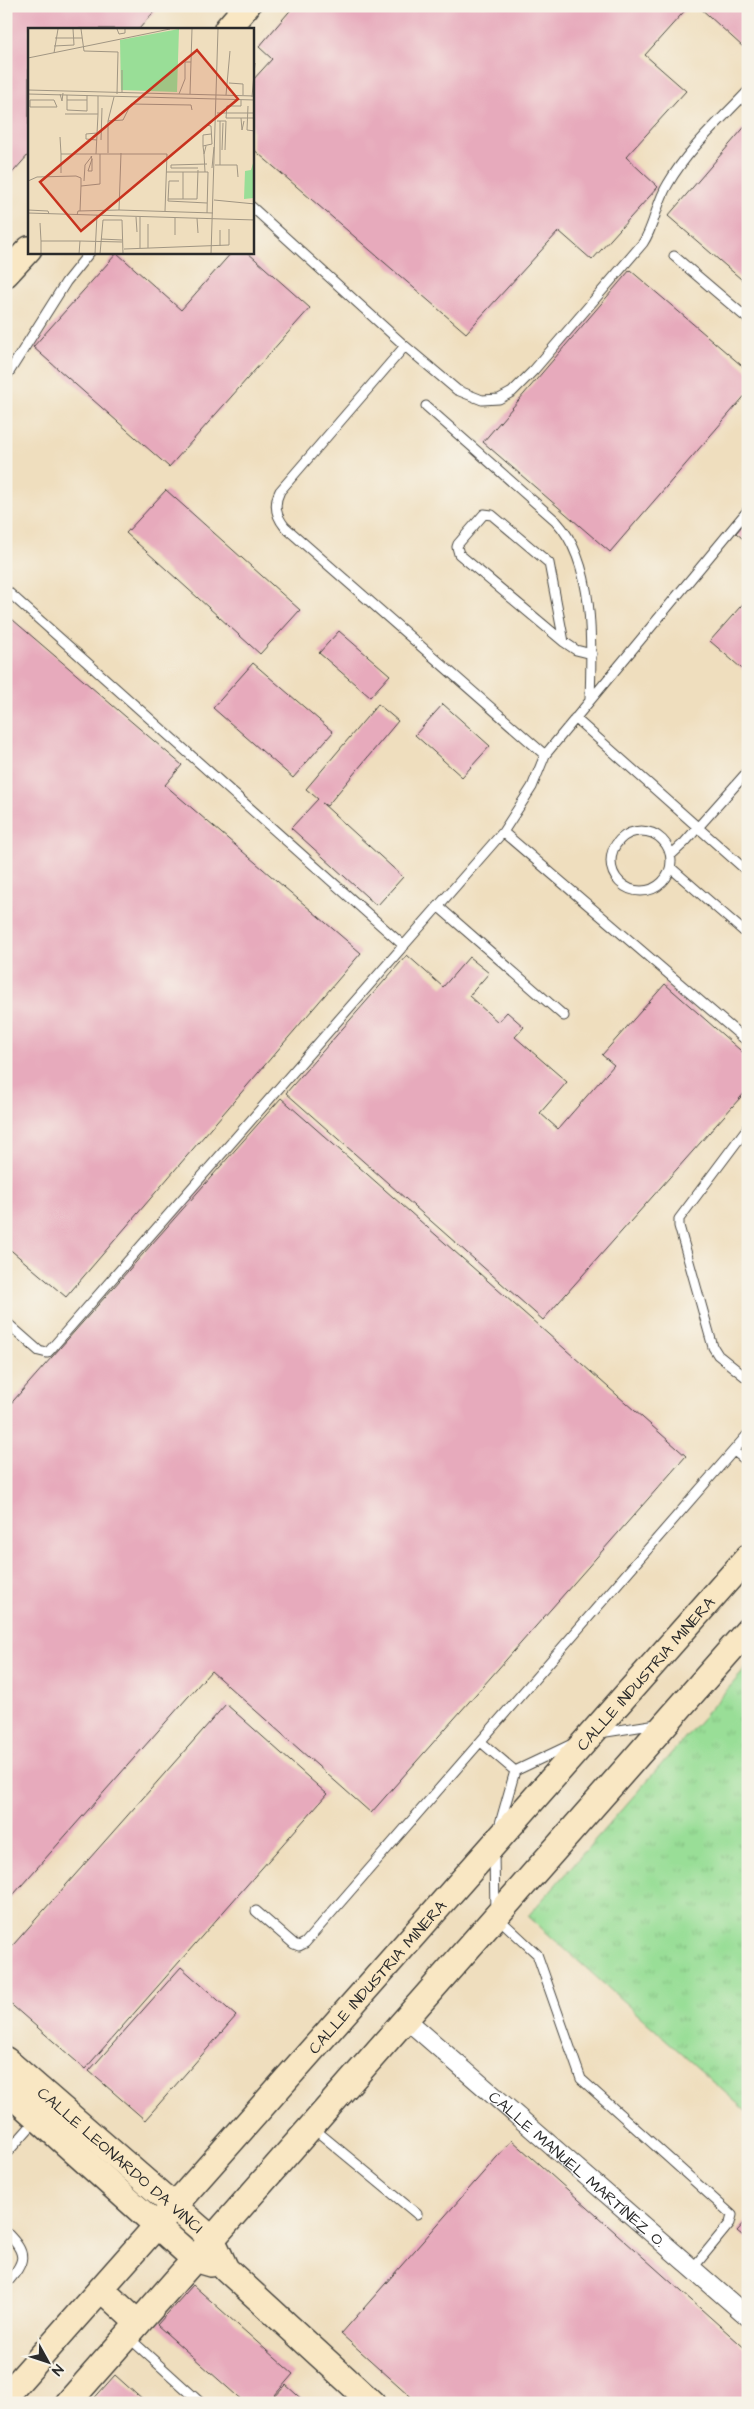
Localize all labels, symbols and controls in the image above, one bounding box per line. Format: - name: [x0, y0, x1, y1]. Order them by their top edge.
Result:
- inset map: [28, 28, 254, 254]
- street label: CALLE INDUSTRIA MINERA: [572, 1592, 720, 1756]
- street label: CALLE INDUSTRIA MINERA: [304, 1895, 452, 2059]
- street label: CALLE LEONARDO DA VINCI: [32, 2082, 208, 2239]
- street label: CALLE MANUEL MARTÍNEZ O.: [484, 2086, 670, 2252]
- north arrow: [22, 2336, 72, 2386]
- text: N: [47, 2360, 68, 2380]

